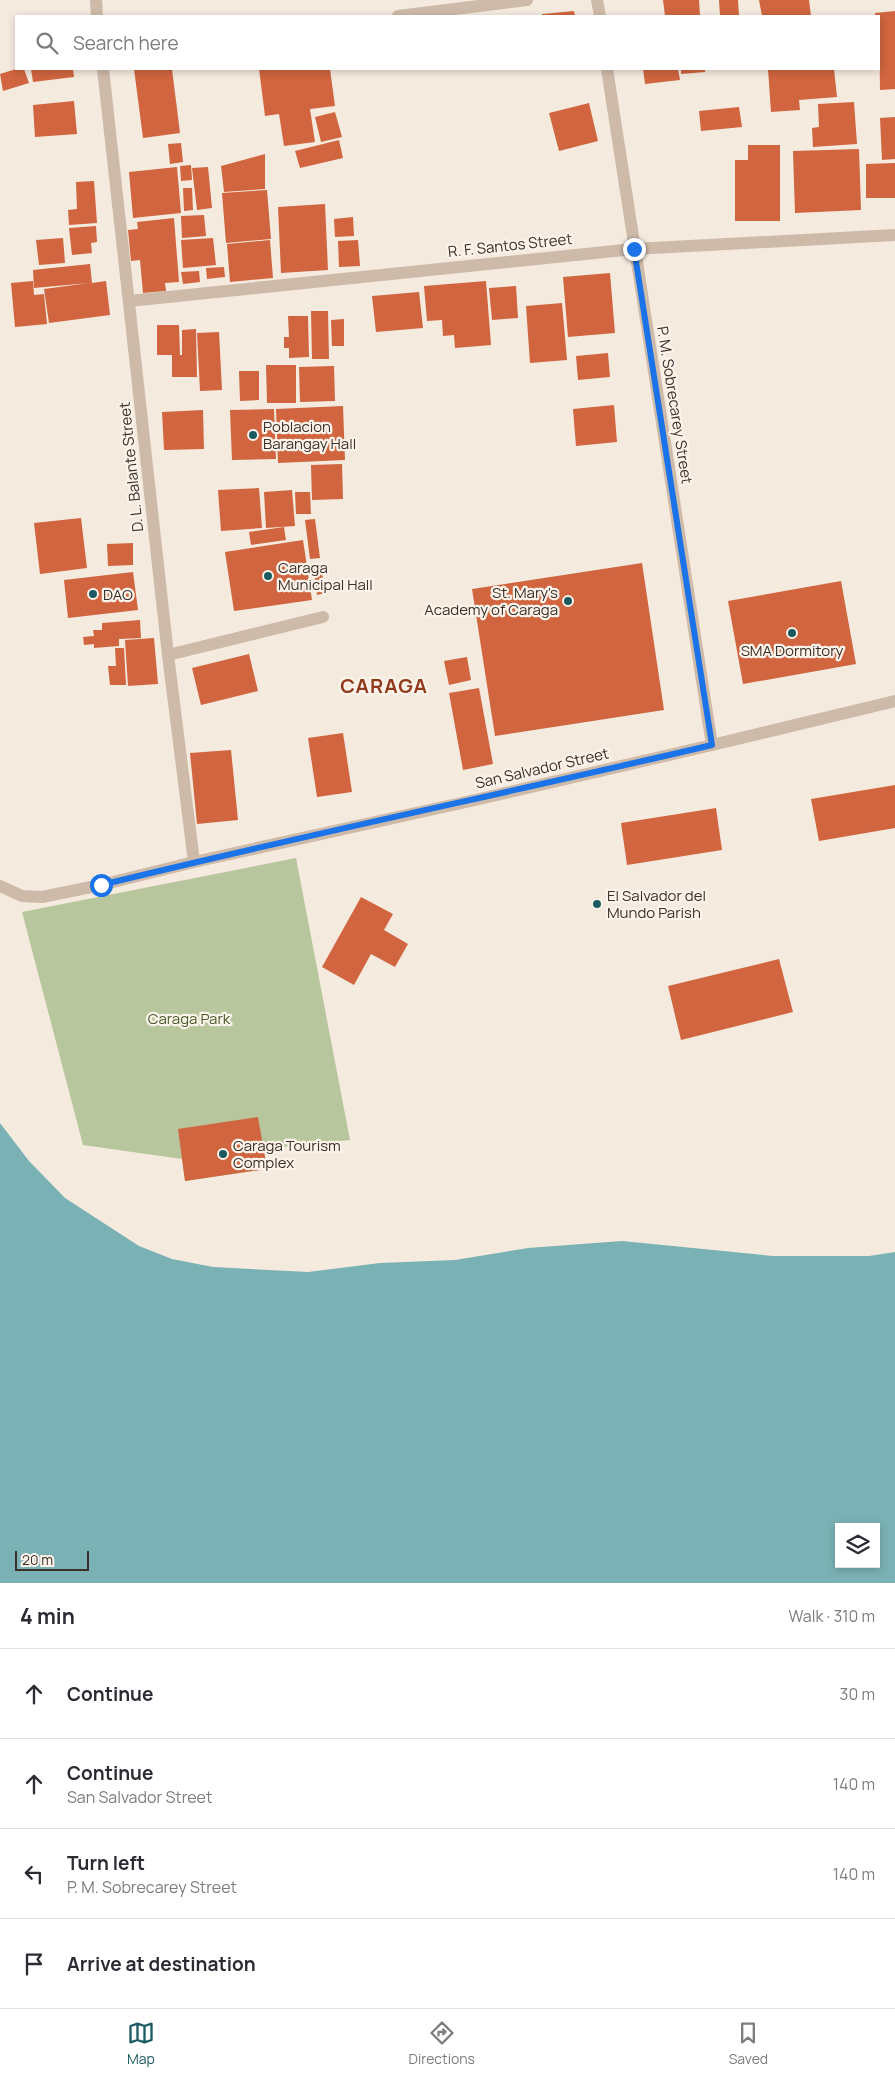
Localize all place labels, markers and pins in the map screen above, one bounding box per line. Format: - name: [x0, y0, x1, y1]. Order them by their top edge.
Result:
- place label: Poblacion Barangay Hall: [263, 416, 356, 454]
- marker: Poblacion Barangay Hall: [247, 429, 259, 441]
- place label: Caraga Municipal Hall: [278, 557, 373, 595]
- marker: Caraga Municipal Hall: [262, 570, 274, 582]
- place label: St. Mary's Academy of Caraga: [424, 582, 558, 620]
- place label: DAO: [103, 584, 133, 605]
- marker: DAO: [87, 588, 99, 600]
- marker: St. Mary's Academy of Caraga: [562, 595, 574, 607]
- marker: SMA Dormitory: [786, 627, 798, 639]
- place label: SMA Dormitory: [741, 640, 843, 661]
- place label: El Salvador del Mundo Parish: [607, 885, 706, 923]
- marker: El Salvador del Mundo Parish: [591, 898, 603, 910]
- place label: Caraga Tourism Complex: [233, 1135, 341, 1173]
- marker: Caraga Tourism Complex: [217, 1148, 229, 1160]

